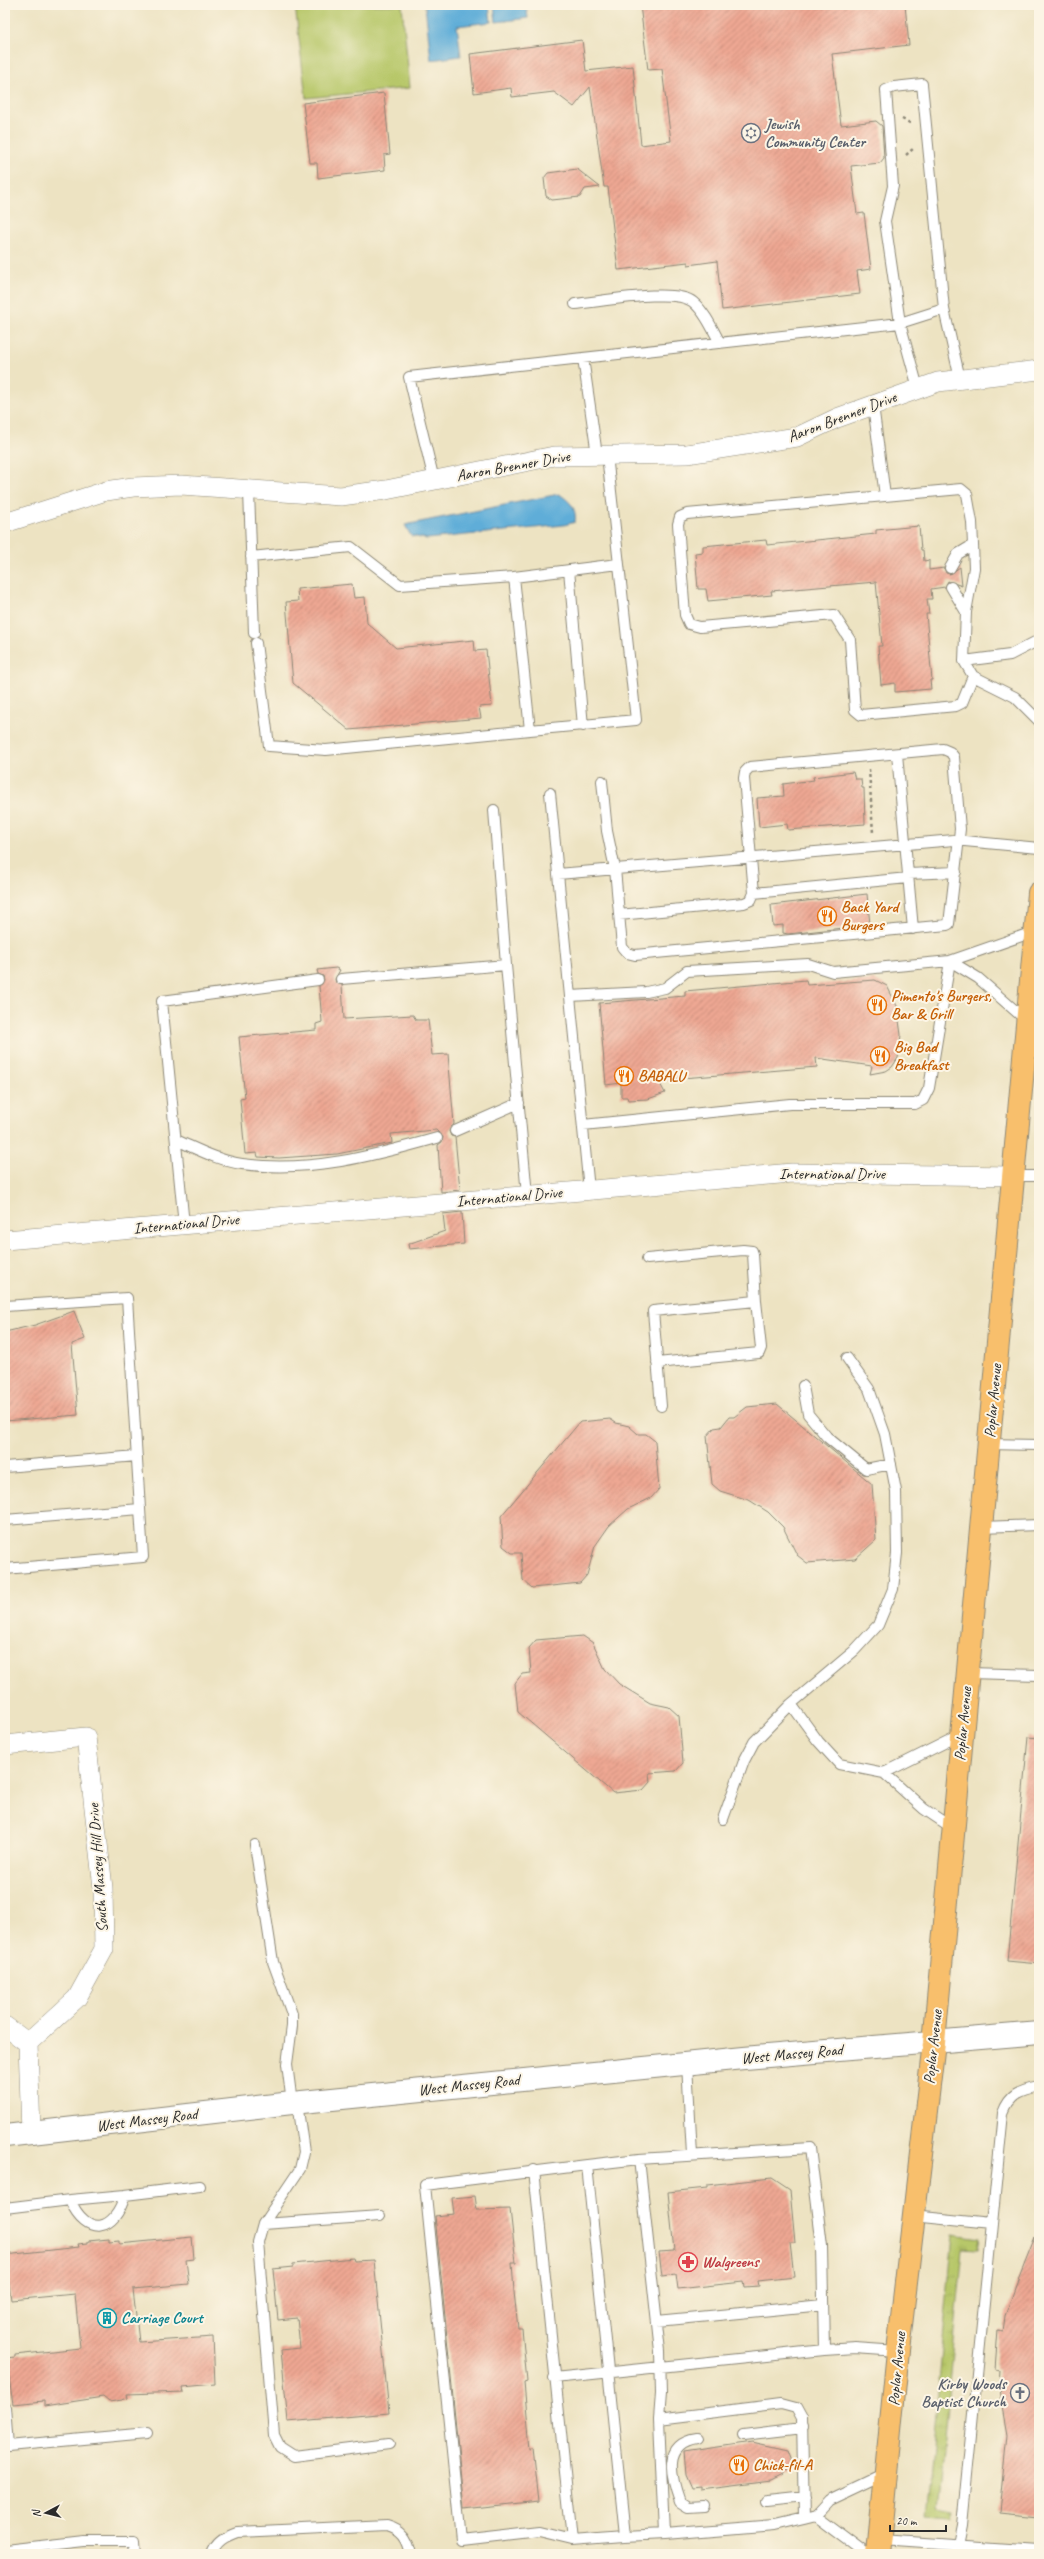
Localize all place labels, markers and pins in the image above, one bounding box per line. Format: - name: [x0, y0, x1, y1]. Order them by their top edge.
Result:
- place label: Jewish Community Center: [764, 114, 867, 152]
- synagogue icon: Jewish Community Center: [740, 122, 762, 144]
- place label: Back Yard Burgers: [841, 897, 901, 935]
- restaurant icon: Back Yard Burgers: [816, 905, 838, 927]
- place label: Pimento's Burgers, Bar & Grill: [891, 986, 992, 1024]
- restaurant icon: Pimento's Burgers, Bar & Grill: [866, 994, 888, 1016]
- place label: Big Bad Breakfast: [894, 1037, 950, 1075]
- restaurant icon: Big Bad Breakfast: [869, 1045, 891, 1067]
- restaurant icon: BABALU: [613, 1065, 635, 1087]
- place label: BABALU: [638, 1066, 688, 1086]
- pharmacy icon: Walgreens: [677, 2251, 699, 2273]
- place label: Walgreens: [702, 2252, 761, 2272]
- building icon: Carriage Court: [96, 2307, 118, 2329]
- place label: Carriage Court: [121, 2308, 204, 2328]
- place label: Kirby Woods Baptist Church: [921, 2374, 1008, 2412]
- church icon: Kirby Woods Baptist Church: [1009, 2382, 1031, 2404]
- restaurant icon: Chick-fil-A: [728, 2454, 750, 2476]
- place label: Chick-fil-A: [753, 2455, 814, 2475]

